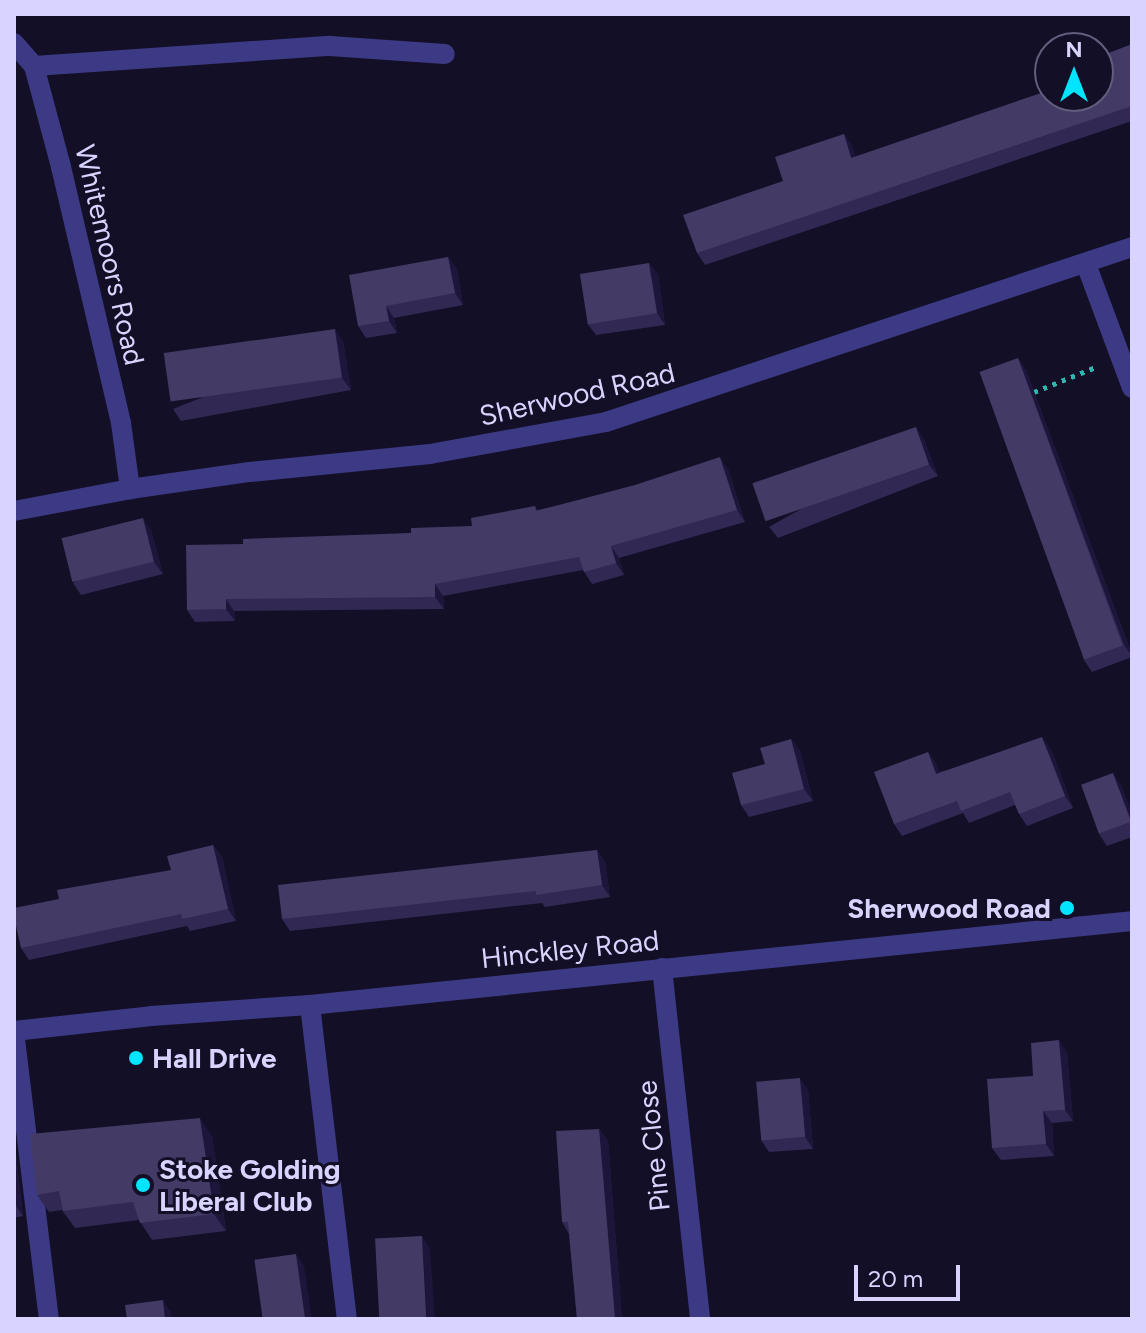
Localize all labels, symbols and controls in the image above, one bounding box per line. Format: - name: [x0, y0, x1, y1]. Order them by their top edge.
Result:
- north arrow: [1034, 32, 1114, 112]
- text: N: [1065, 36, 1083, 63]
- street label: Whitemoors Road: [68, 142, 152, 368]
- street label: Sherwood Road: [476, 355, 678, 433]
- place label: Sherwood Road: [847, 891, 1051, 925]
- marker: Sherwood Road: [1058, 899, 1076, 917]
- street label: Hinckley Road: [479, 923, 661, 975]
- place label: Hall Drive: [152, 1041, 277, 1075]
- marker: Hall Drive: [127, 1049, 145, 1067]
- street label: Pine Close: [629, 1079, 677, 1213]
- place label: Stoke Golding Liberal Club: [159, 1152, 340, 1218]
- marker: Stoke Golding Liberal Club: [134, 1176, 152, 1194]
- scale bar: [858, 1249, 964, 1299]
- text: 20 m: [868, 1264, 923, 1293]

